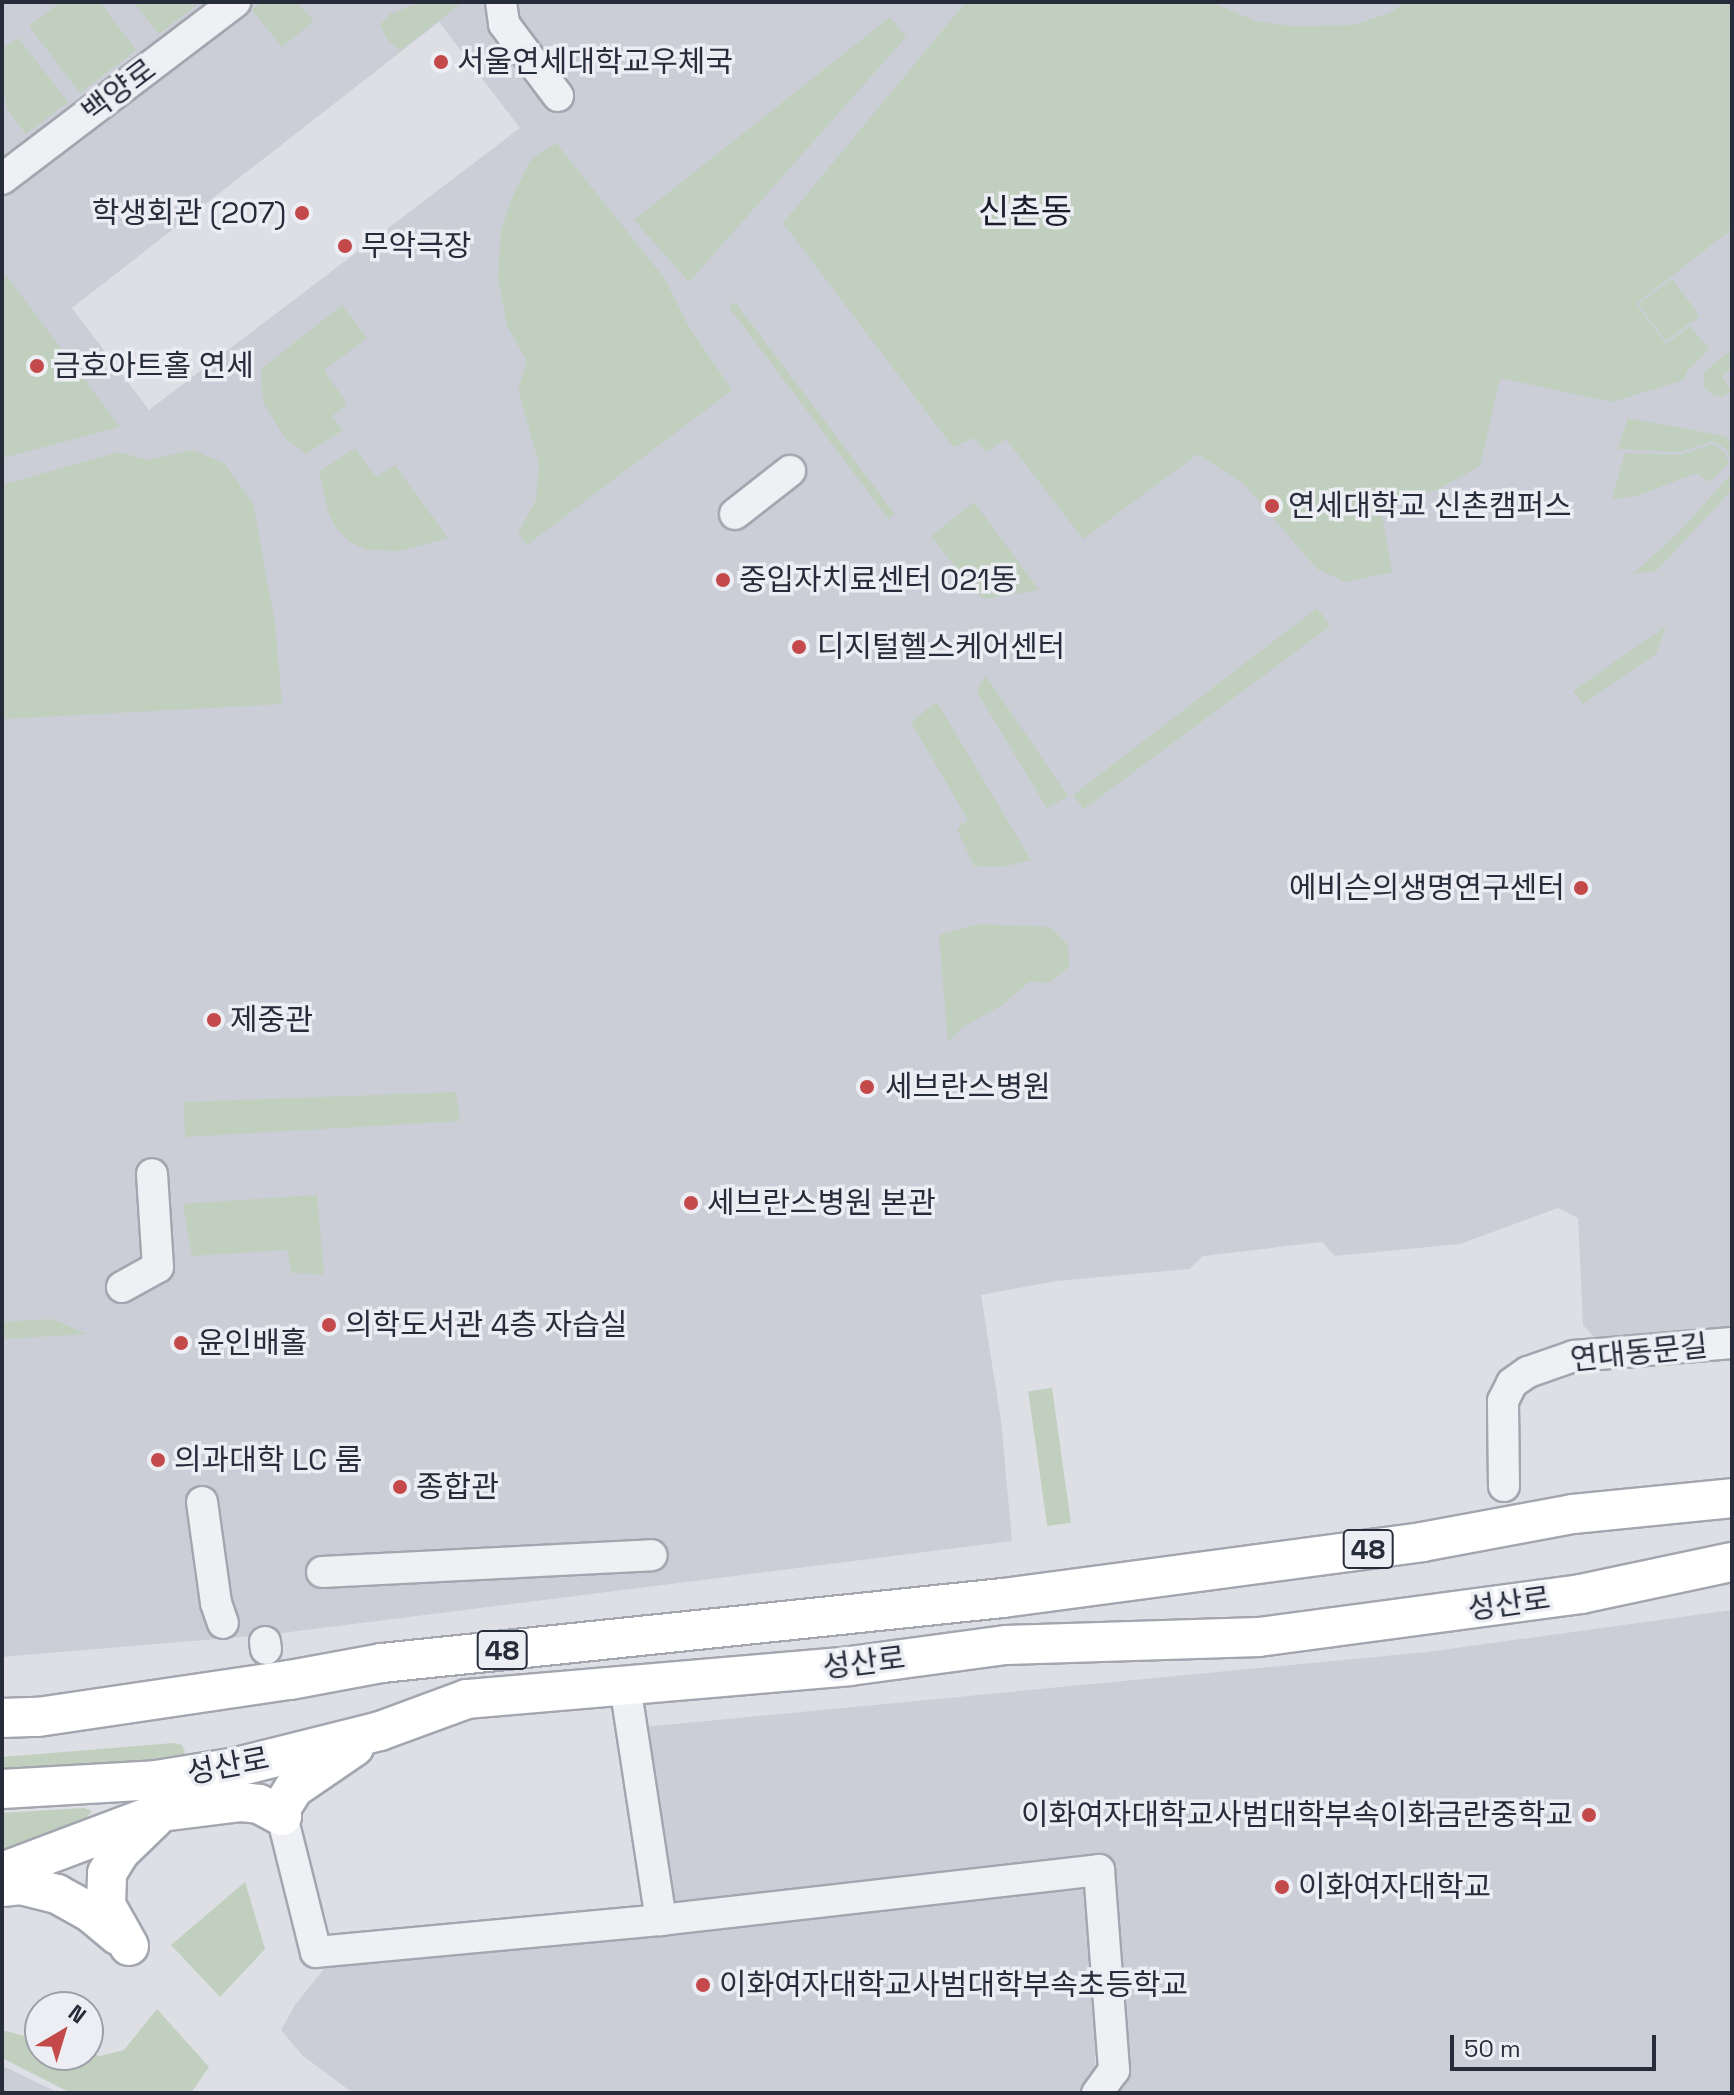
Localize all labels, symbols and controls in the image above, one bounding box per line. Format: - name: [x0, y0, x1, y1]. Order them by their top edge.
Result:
- place label: 서울연세대학교우체국: [457, 44, 733, 80]
- street label: 백양로: [75, 52, 163, 130]
- marker: 서울연세대학교우체국: [432, 53, 450, 71]
- district label: 신촌동: [978, 192, 1072, 232]
- place label: 학생회관 (207): [92, 195, 286, 231]
- marker: 학생회관 (207): [293, 204, 311, 222]
- place label: 무악극장: [361, 228, 471, 264]
- marker: 무악극장: [336, 237, 354, 255]
- place label: 금호아트홀 연세: [53, 348, 254, 384]
- marker: 금호아트홀 연세: [28, 357, 46, 375]
- place label: 연세대학교 신촌캠퍼스: [1288, 488, 1572, 524]
- marker: 연세대학교 신촌캠퍼스: [1263, 497, 1281, 515]
- place label: 중입자치료센터 021동: [739, 562, 1017, 598]
- marker: 중입자치료센터 021동: [714, 571, 732, 589]
- place label: 디지털헬스케어센터: [817, 629, 1065, 665]
- marker: 디지털헬스케어센터: [788, 636, 810, 658]
- place label: 에비슨의생명연구센터: [1289, 870, 1565, 906]
- marker: 에비슨의생명연구센터: [1572, 879, 1590, 897]
- place label: 제중관: [230, 1002, 313, 1038]
- marker: 제중관: [205, 1011, 223, 1029]
- place label: 세브란스병원: [885, 1069, 1051, 1105]
- marker: 세브란스병원: [856, 1076, 878, 1098]
- place label: 세브란스병원 본관: [707, 1185, 936, 1221]
- marker: 세브란스병원 본관: [682, 1194, 700, 1212]
- place label: 의학도서관 4층 자습실: [345, 1307, 628, 1343]
- marker: 의학도서관 4층 자습실: [320, 1316, 338, 1334]
- place label: 윤인배홀: [197, 1325, 307, 1361]
- street label: 연대동문길: [1568, 1328, 1710, 1378]
- marker: 윤인배홀: [172, 1334, 190, 1352]
- place label: 의과대학 LC 룸: [174, 1442, 362, 1478]
- marker: 의과대학 LC 룸: [149, 1451, 167, 1469]
- place label: 종합관: [416, 1469, 499, 1505]
- marker: 종합관: [391, 1478, 409, 1496]
- road number: 48: [1342, 1525, 1394, 1573]
- street label: 성산로: [1465, 1580, 1553, 1628]
- road number: 48: [476, 1626, 528, 1674]
- street label: 성산로: [821, 1640, 907, 1686]
- street label: 성산로: [184, 1740, 272, 1792]
- place label: 이화여자대학교사범대학부속이화금란중학교: [1021, 1797, 1573, 1833]
- marker: 이화여자대학교사범대학부속이화금란중학교: [1580, 1806, 1598, 1824]
- place label: 이화여자대학교: [1298, 1869, 1491, 1905]
- marker: 이화여자대학교: [1273, 1878, 1291, 1896]
- place label: 이화여자대학교사범대학부속초등학교: [719, 1967, 1188, 2003]
- marker: 이화여자대학교사범대학부속초등학교: [694, 1976, 712, 1994]
- north arrow: [24, 1991, 104, 2071]
- text: N: [63, 1998, 92, 2029]
- scale bar: [1454, 2019, 1660, 2069]
- text: 50 m: [1464, 2033, 1521, 2064]

